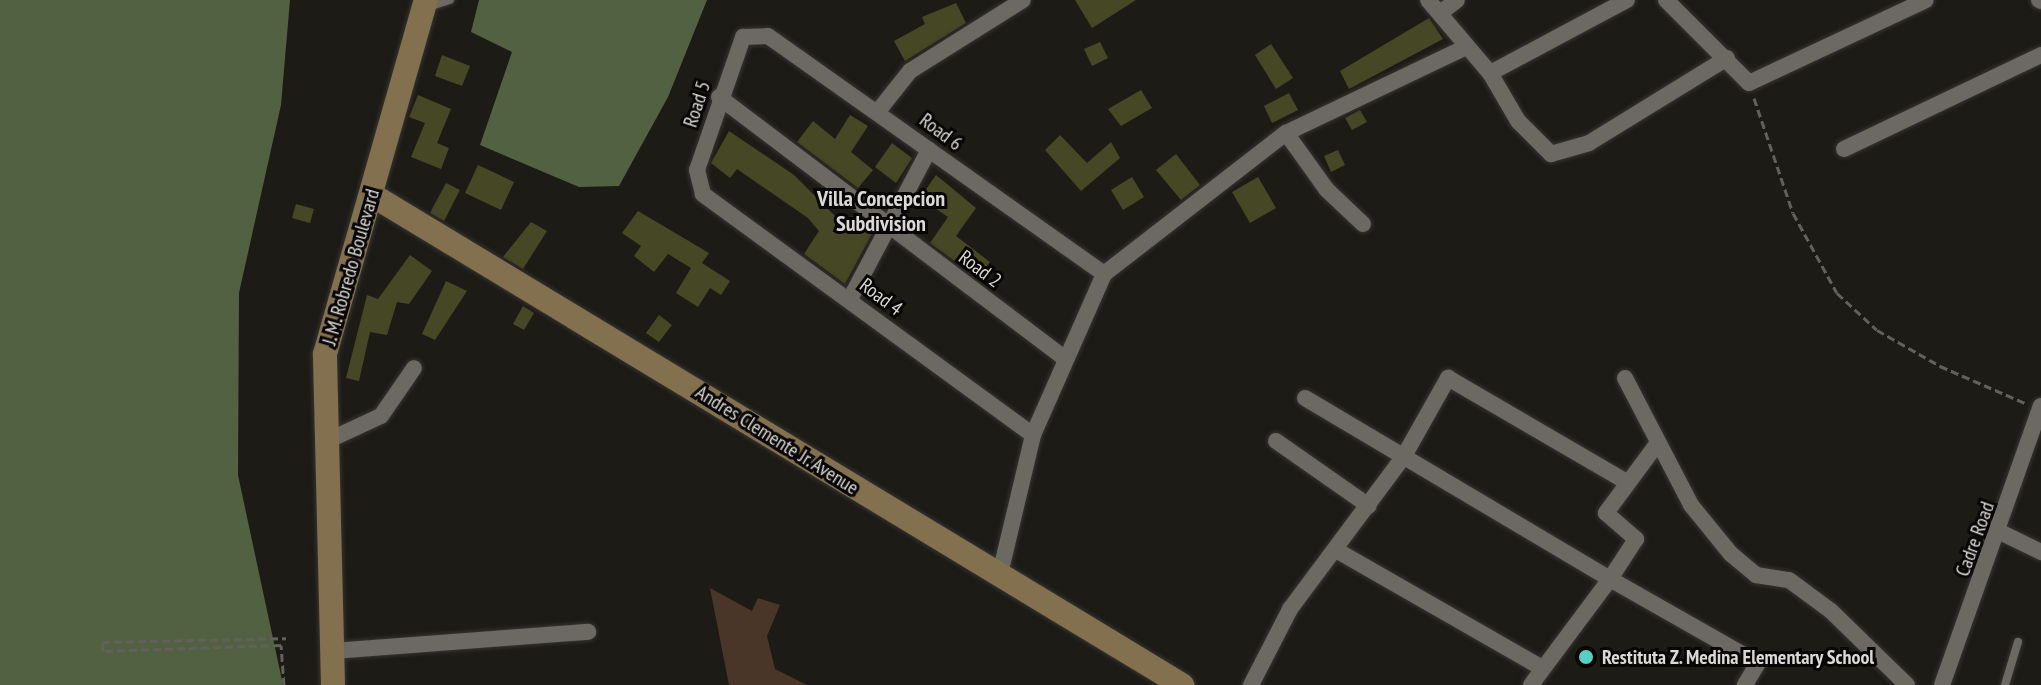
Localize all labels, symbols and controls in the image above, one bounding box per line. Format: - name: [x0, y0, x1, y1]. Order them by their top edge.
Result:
- street label: Road 5: [678, 78, 716, 130]
- street label: Road 6: [915, 108, 967, 156]
- street label: J. M. Robredo Boulevard: [317, 185, 385, 349]
- district label: Villa Concepcion Subdivision: [817, 185, 945, 236]
- street label: Road 2: [954, 245, 1006, 293]
- street label: Road 4: [855, 273, 907, 321]
- street label: Andres Clemente Jr. Avenue: [690, 380, 864, 500]
- street label: Cadre Road: [1950, 498, 2000, 580]
- place label: Restituta Z. Medina Elementary School: [1602, 645, 1876, 669]
- marker: Restituta Z. Medina Elementary School: [1577, 648, 1595, 666]

